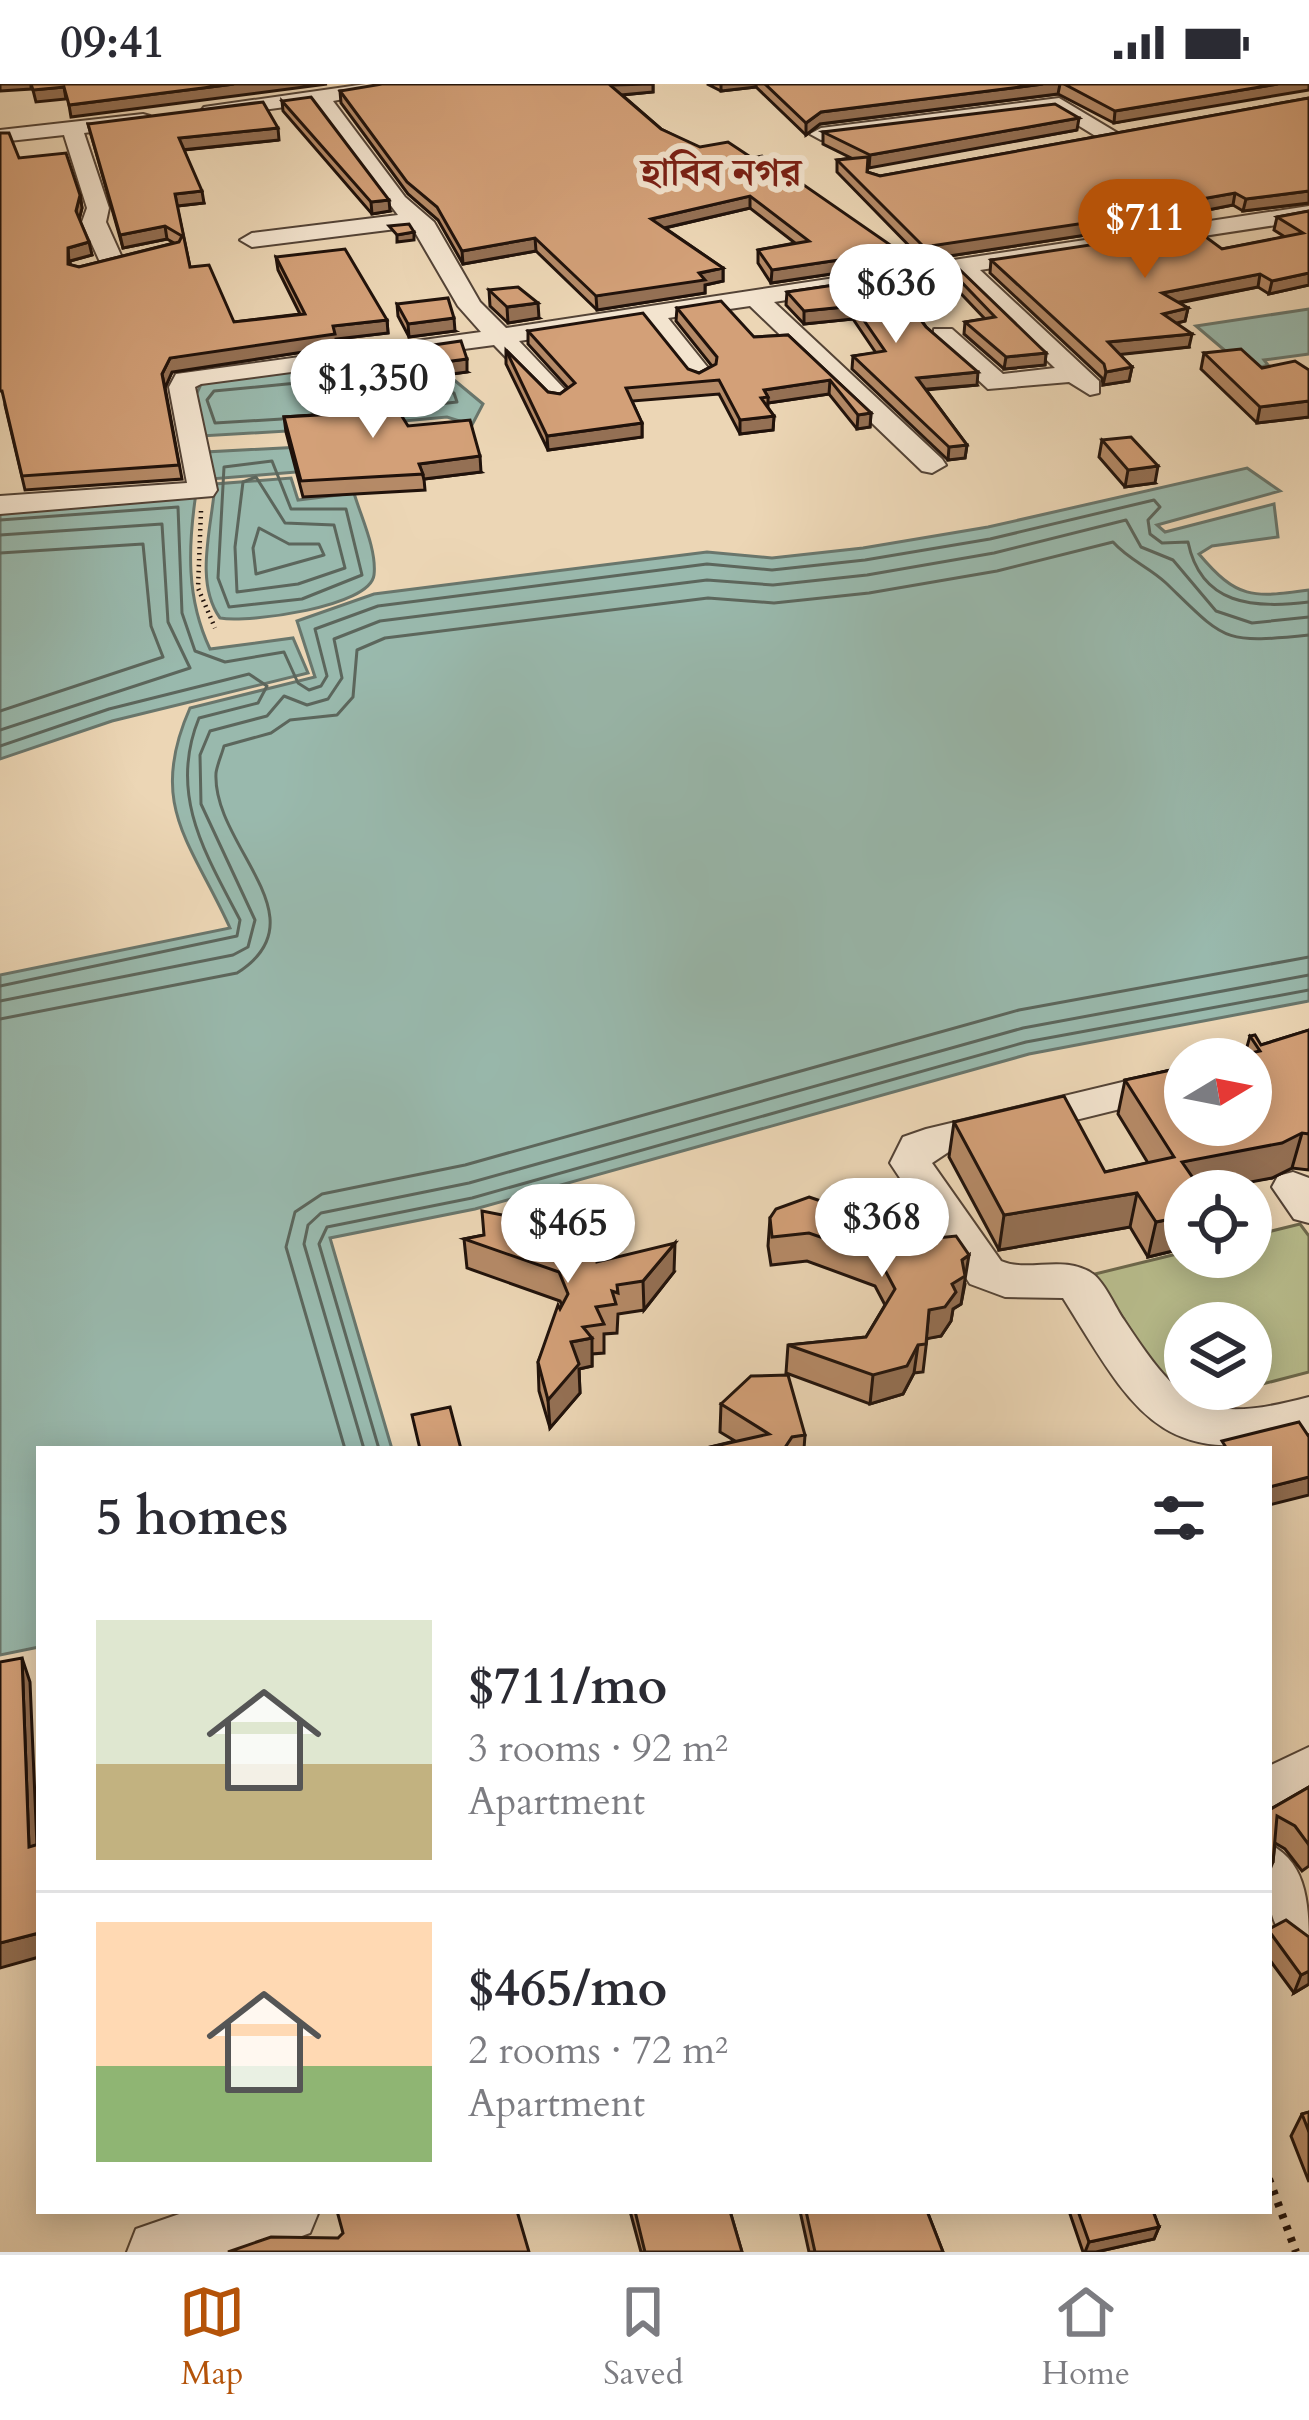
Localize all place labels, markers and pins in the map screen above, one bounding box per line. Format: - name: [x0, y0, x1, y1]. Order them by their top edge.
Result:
- pin: $711: [1074, 179, 1216, 281]
- pin: $636: [825, 244, 967, 346]
- pin: $1,350: [275, 339, 471, 441]
- pin: $368: [811, 1178, 953, 1280]
- pin: $465: [497, 1184, 639, 1286]

